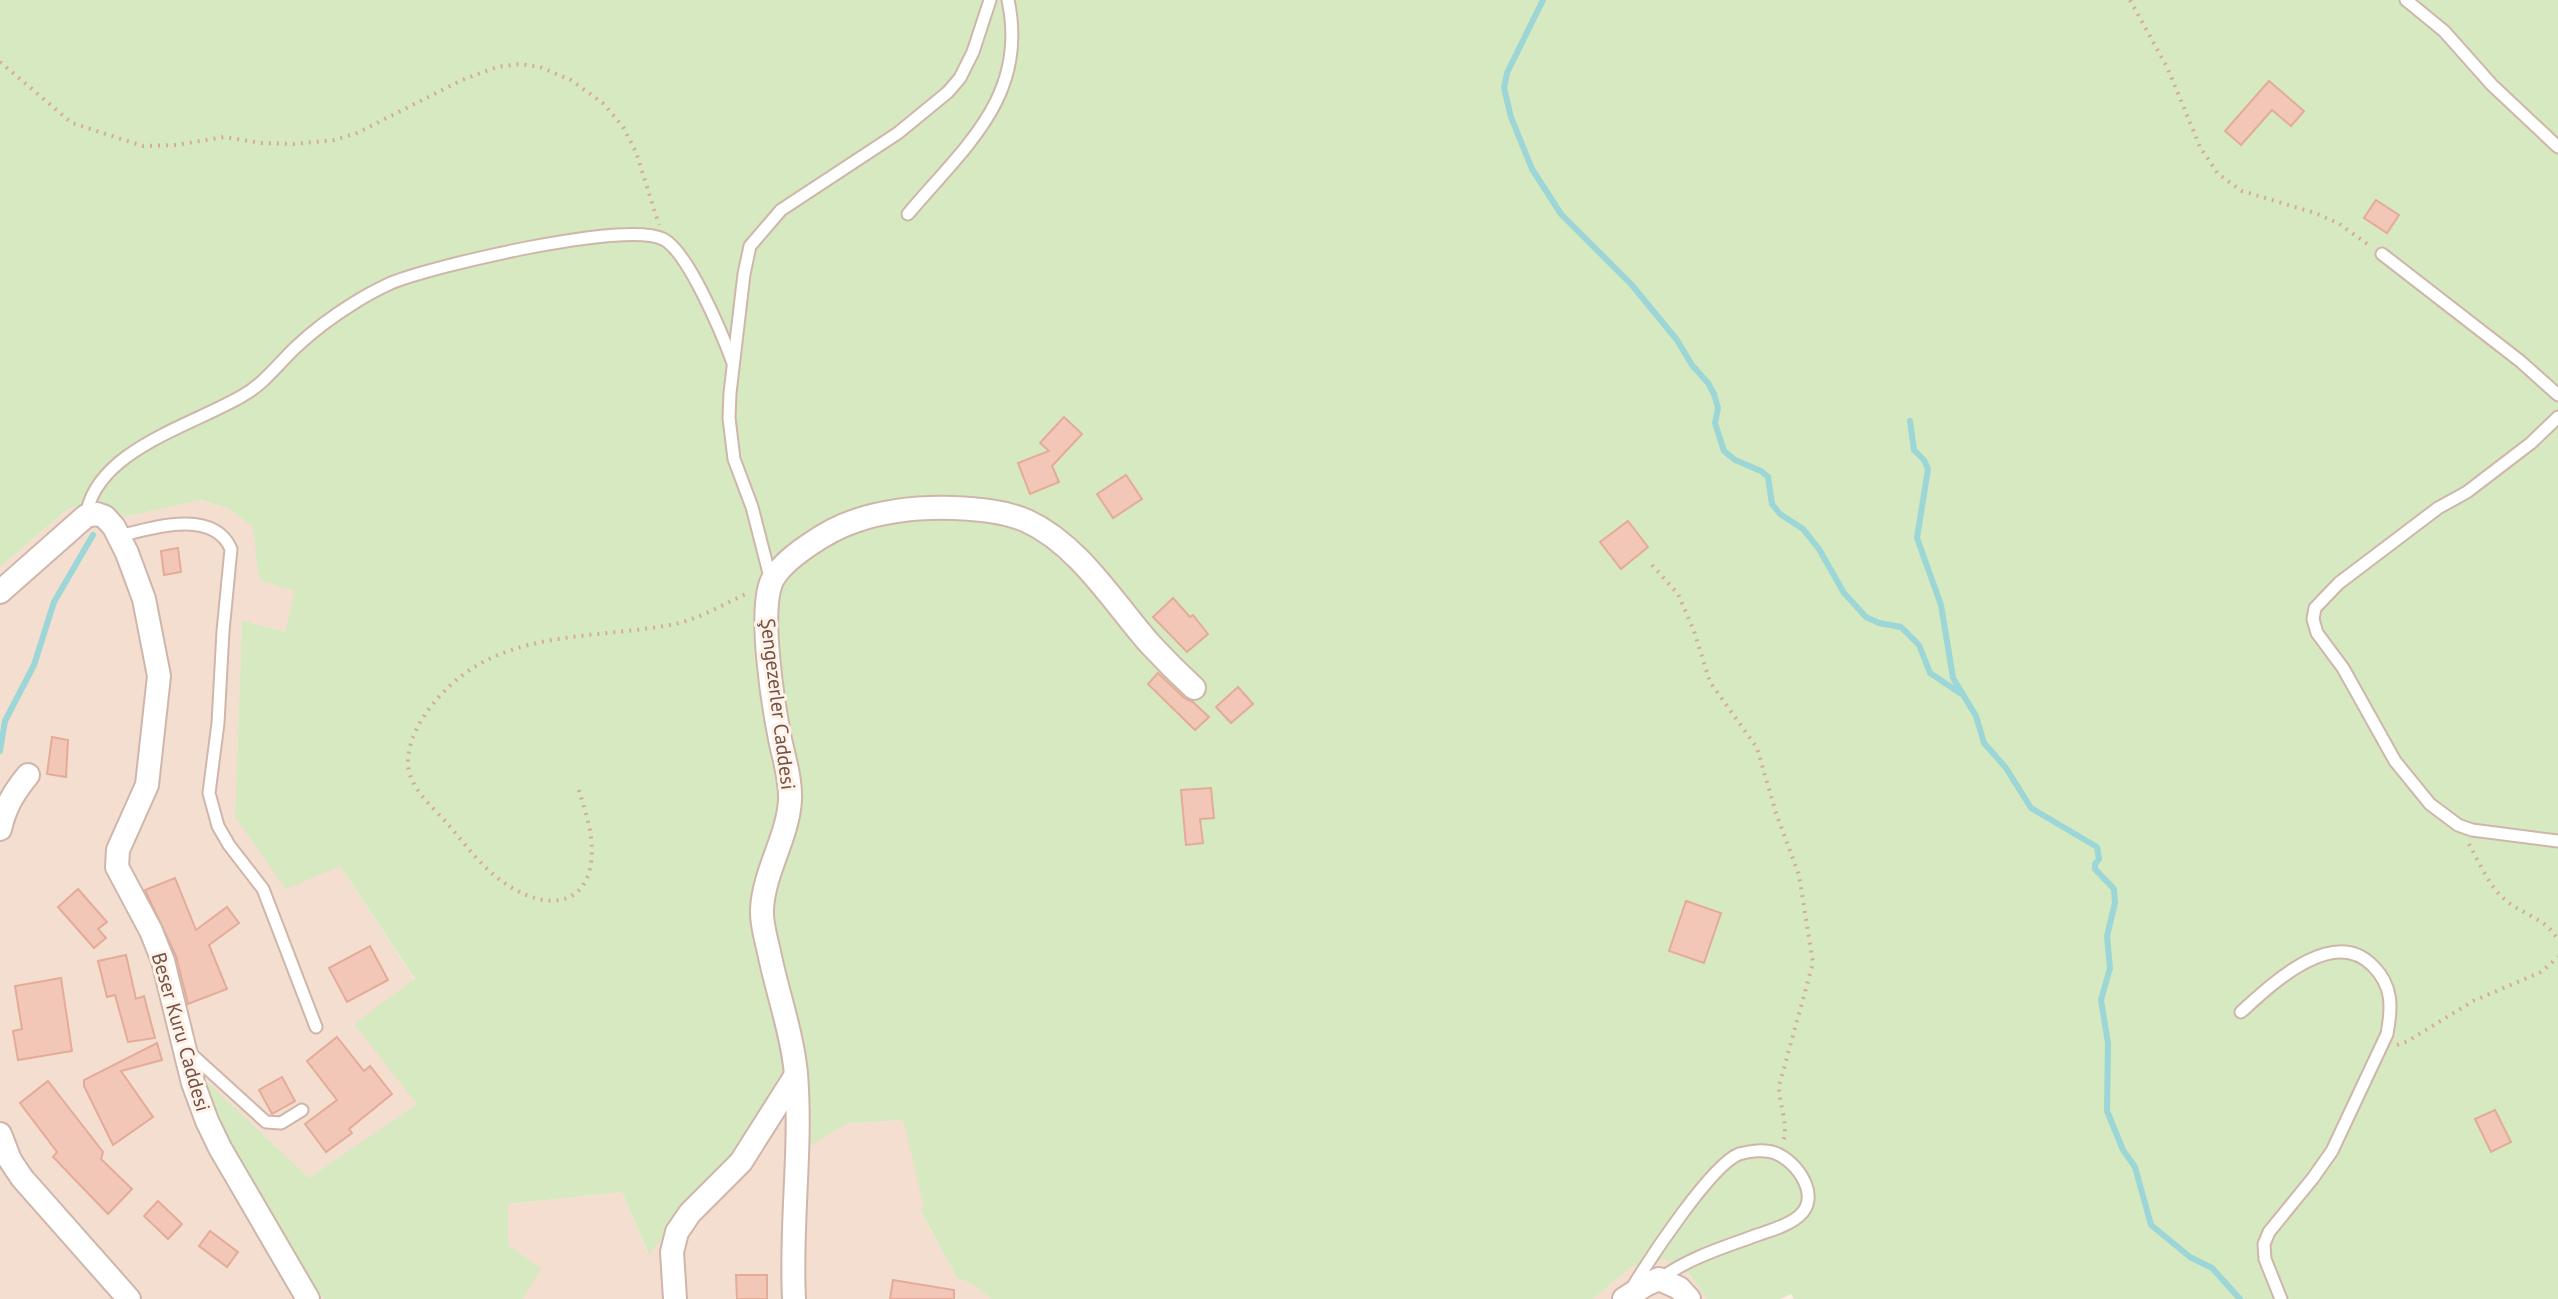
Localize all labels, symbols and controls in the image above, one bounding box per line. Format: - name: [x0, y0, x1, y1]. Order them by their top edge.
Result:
- street label: Şengezerler Caddesi: [755, 617, 801, 791]
- street label: Beser Kuru Caddesi: [146, 949, 216, 1115]

